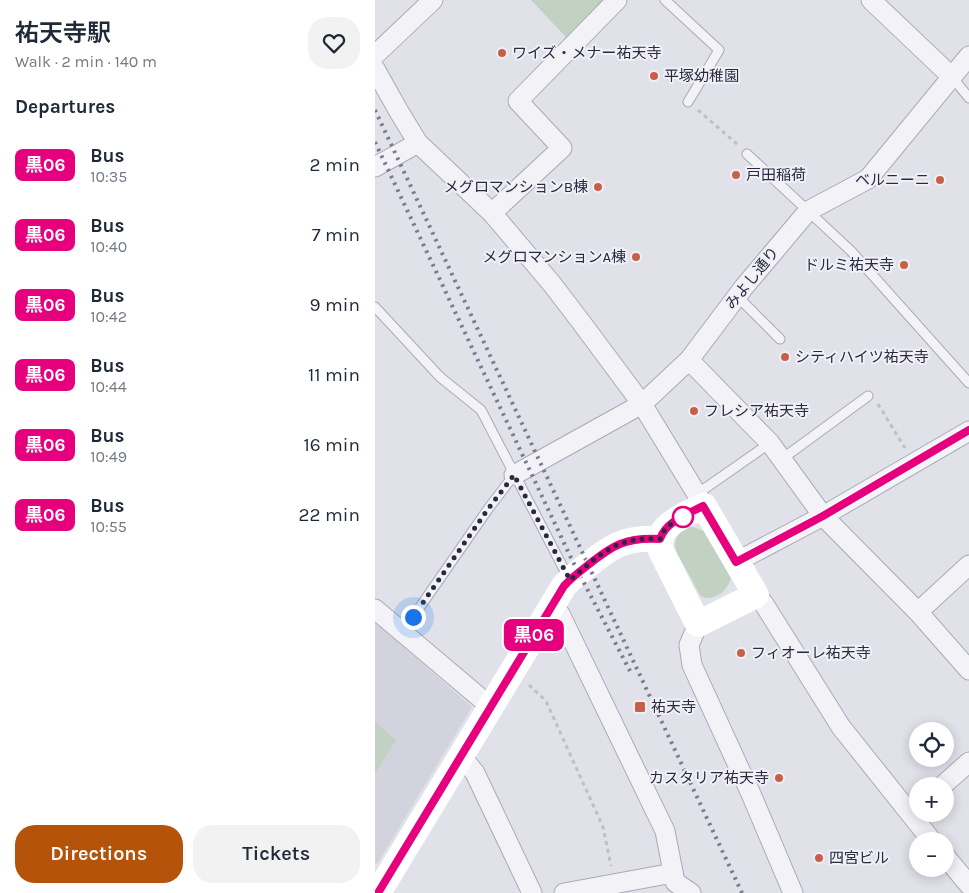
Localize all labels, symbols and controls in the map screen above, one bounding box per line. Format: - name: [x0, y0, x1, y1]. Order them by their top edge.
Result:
- button: heart: [308, 17, 360, 69]
- text: 祐天寺駅: [15, 19, 111, 47]
- place label: ワイズ・メナー祐天寺: [512, 44, 662, 62]
- marker: ワイズ・メナー祐天寺: [496, 47, 508, 59]
- text: Walk · 2 min · 140 m: [15, 52, 157, 71]
- place label: 平塚幼稚園: [664, 67, 739, 85]
- marker: 平塚幼稚園: [648, 70, 660, 82]
- text: Departures: [15, 96, 115, 118]
- text: Bus: [90, 145, 125, 167]
- text: 黒06: [25, 154, 65, 176]
- text: 2 min: [310, 154, 360, 176]
- place label: 戸田稲荷: [746, 166, 806, 184]
- text: 10:35: [90, 167, 127, 186]
- marker: 戸田稲荷: [730, 169, 742, 181]
- place label: ベルニーニ: [855, 171, 930, 189]
- marker: ベルニーニ: [934, 174, 946, 186]
- place label: メグロマンションB棟: [444, 178, 588, 196]
- marker: メグロマンションB棟: [592, 181, 604, 193]
- text: Bus: [90, 215, 125, 237]
- text: 黒06: [25, 224, 65, 246]
- text: 7 min: [312, 224, 360, 246]
- text: 10:40: [90, 237, 127, 256]
- street label: みよし通り: [721, 243, 783, 313]
- place label: メグロマンションA棟: [482, 248, 626, 266]
- marker: メグロマンションA棟: [630, 251, 642, 263]
- place label: ドルミ祐天寺: [804, 256, 894, 274]
- marker: ドルミ祐天寺: [898, 259, 910, 271]
- text: Bus: [90, 285, 125, 307]
- text: 黒06: [25, 294, 65, 316]
- text: 9 min: [310, 294, 360, 316]
- text: 10:42: [90, 307, 127, 326]
- place label: シティハイツ祐天寺: [795, 348, 929, 366]
- marker: シティハイツ祐天寺: [779, 351, 791, 363]
- text: Bus: [90, 355, 125, 377]
- text: 黒06: [25, 364, 65, 386]
- text: 11 min: [308, 364, 360, 386]
- text: 10:44: [90, 377, 127, 396]
- place label: フレシア祐天寺: [704, 402, 809, 420]
- marker: フレシア祐天寺: [688, 405, 700, 417]
- text: Bus: [90, 425, 125, 447]
- text: 黒06: [25, 434, 65, 456]
- text: 16 min: [303, 434, 360, 456]
- text: 10:49: [90, 447, 127, 466]
- text: Bus: [90, 495, 125, 517]
- text: 黒06: [25, 504, 65, 526]
- text: 22 min: [299, 504, 360, 526]
- unlabelled marker: [672, 506, 694, 528]
- text: 10:55: [90, 517, 127, 536]
- your location: [401, 605, 426, 630]
- line badge: 黒06: [505, 619, 563, 651]
- text: 黒06: [514, 624, 554, 646]
- place label: フィオーレ祐天寺: [751, 644, 871, 662]
- marker: フィオーレ祐天寺: [735, 647, 747, 659]
- place label: 祐天寺: [651, 698, 696, 716]
- marker: 祐天寺: [633, 700, 647, 714]
- map controls: [909, 722, 954, 877]
- button: locate: [909, 722, 954, 767]
- place label: カスタリア祐天寺: [649, 769, 769, 787]
- marker: カスタリア祐天寺: [773, 772, 785, 784]
- button: +: [909, 777, 954, 822]
- button: Directions: [15, 825, 183, 883]
- button: Tickets: [193, 825, 360, 883]
- button: −: [909, 832, 954, 877]
- place label: 四宮ビル: [829, 849, 889, 867]
- marker: 四宮ビル: [813, 852, 825, 864]

